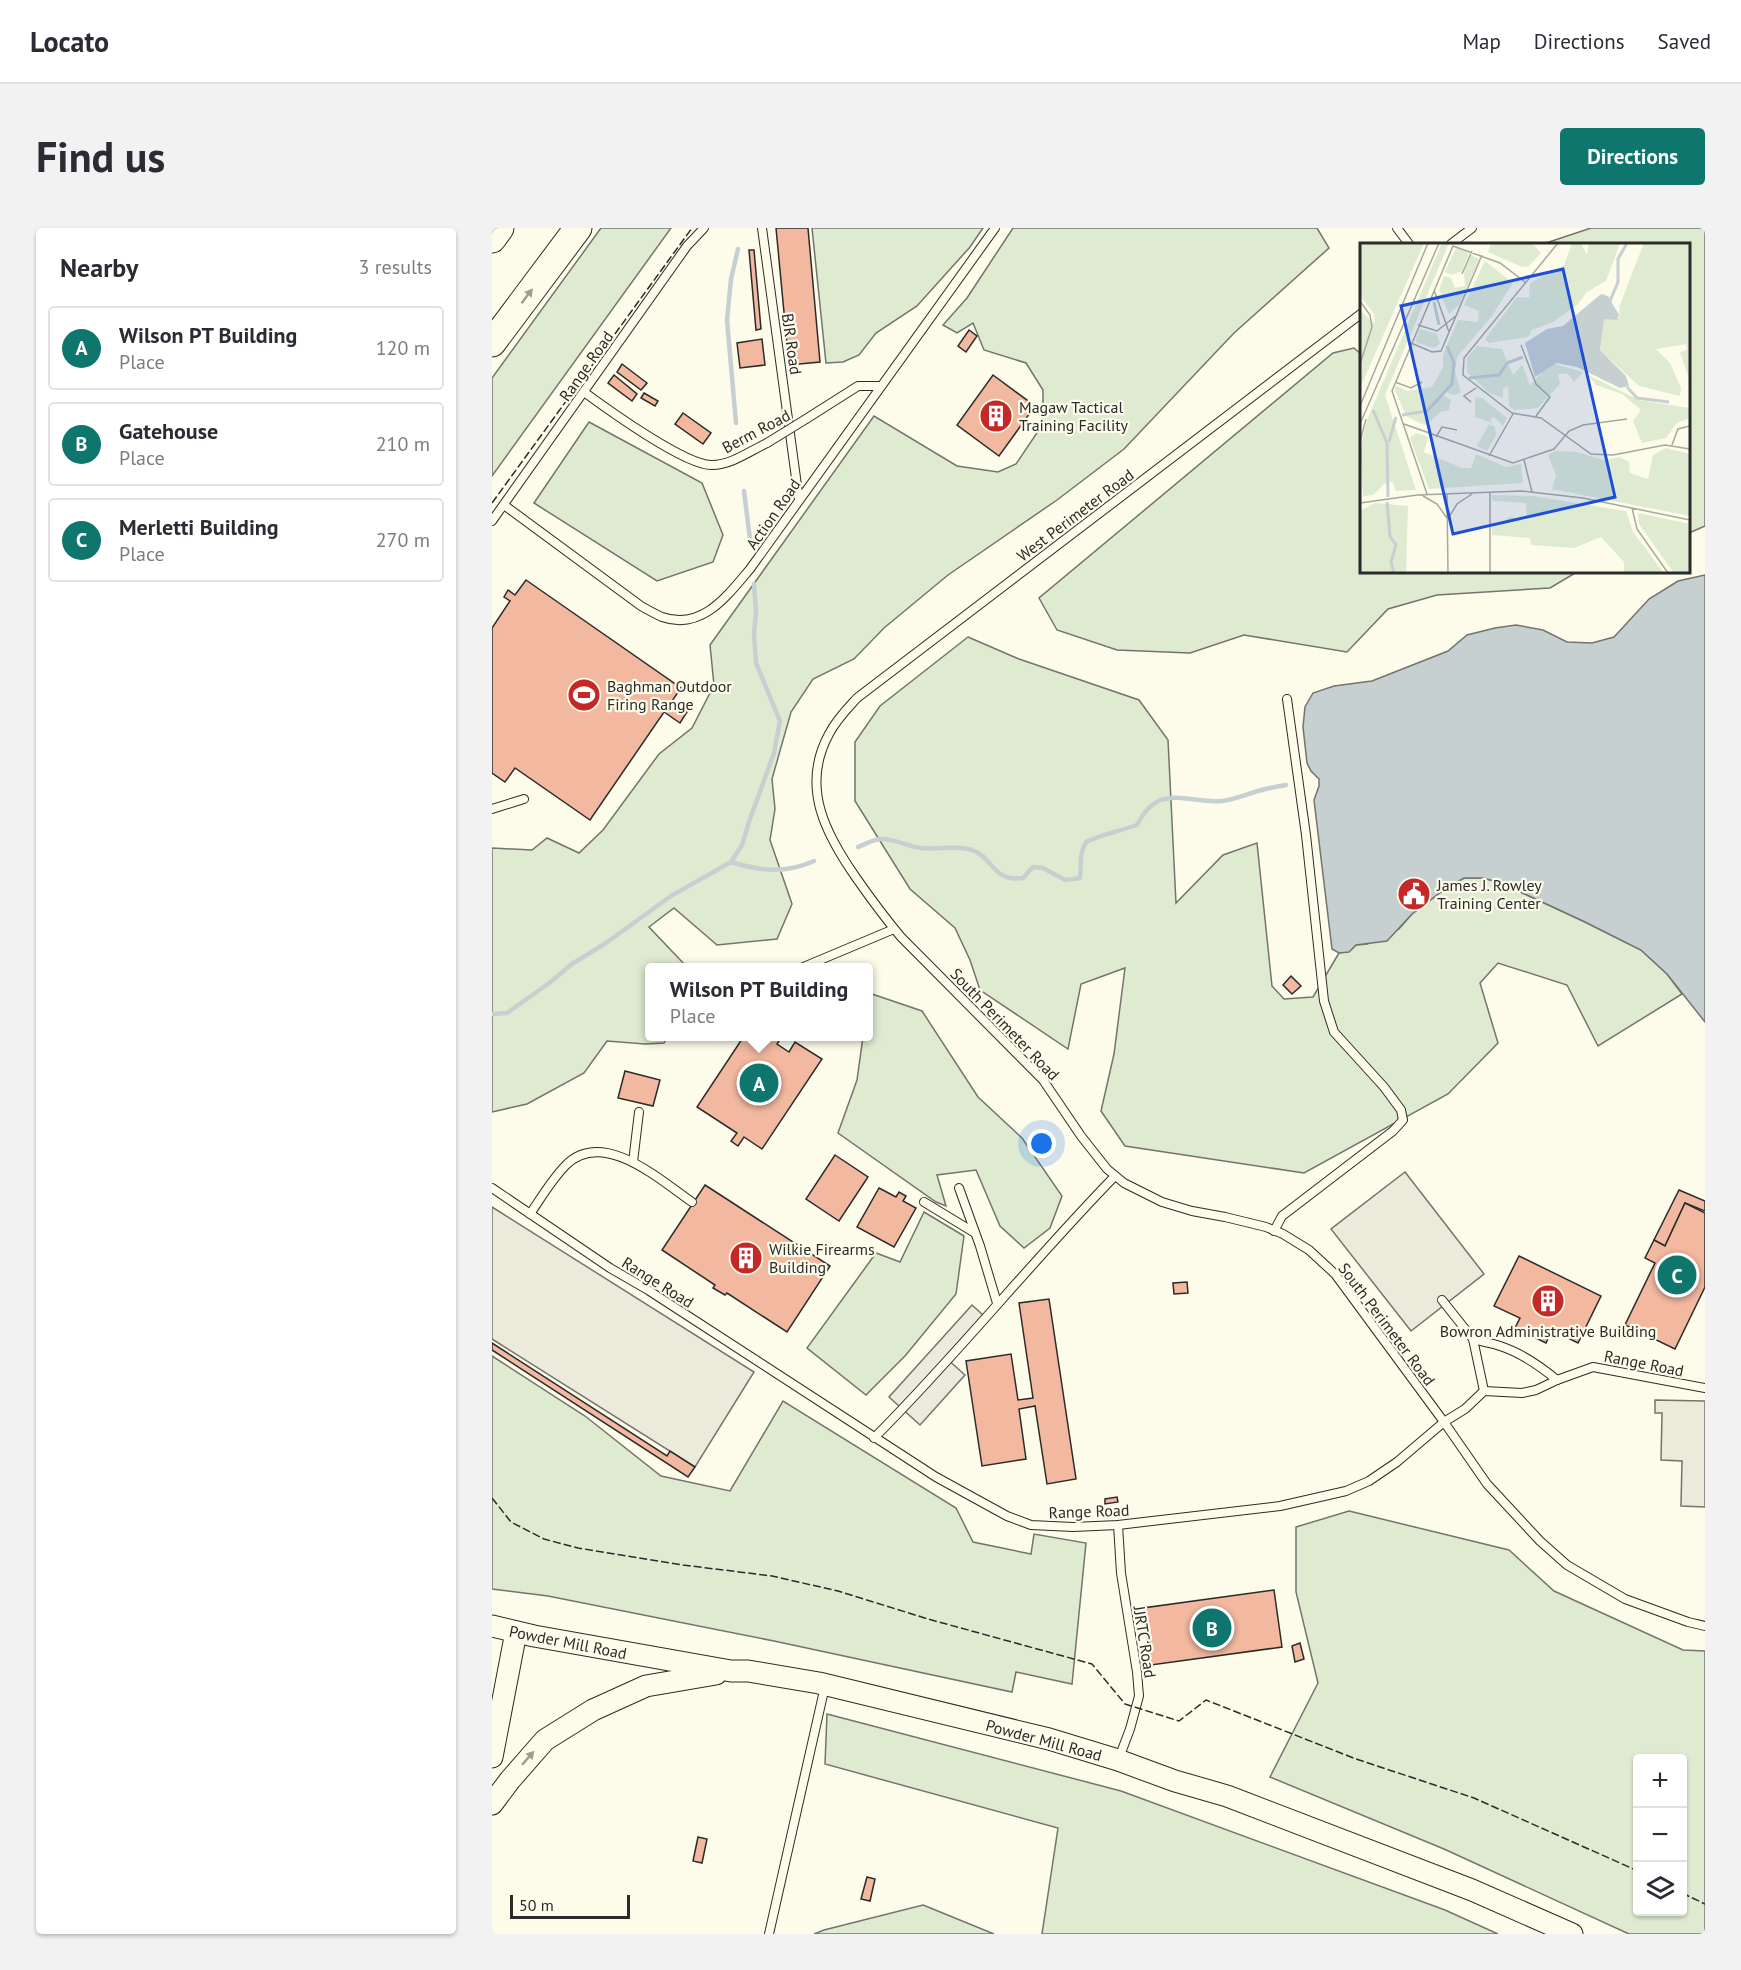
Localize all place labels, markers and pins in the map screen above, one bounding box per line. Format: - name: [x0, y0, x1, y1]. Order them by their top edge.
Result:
- place label: Magaw Tactical Training Facility: [1019, 397, 1129, 435]
- building icon: Magaw Tactical Training Facility: [978, 398, 1014, 434]
- place label: Baghman Outdoor Firing Range: [607, 676, 732, 714]
- sports icon: Baghman Outdoor Firing Range: [566, 677, 602, 713]
- place label: James J. Rowley Training Center: [1436, 875, 1542, 913]
- public building icon: James J. Rowley Training Center: [1396, 876, 1432, 912]
- pin: A: [740, 1060, 778, 1106]
- place label: Wilkie Firearms Building: [769, 1239, 875, 1277]
- building icon: Wilkie Firearms Building: [728, 1240, 764, 1276]
- pin: C: [1658, 1252, 1696, 1298]
- building icon: Bowron Administrative Building: [1530, 1283, 1566, 1319]
- place label: Bowron Administrative Building: [1440, 1321, 1656, 1341]
- pin: B: [1192, 1606, 1232, 1650]

